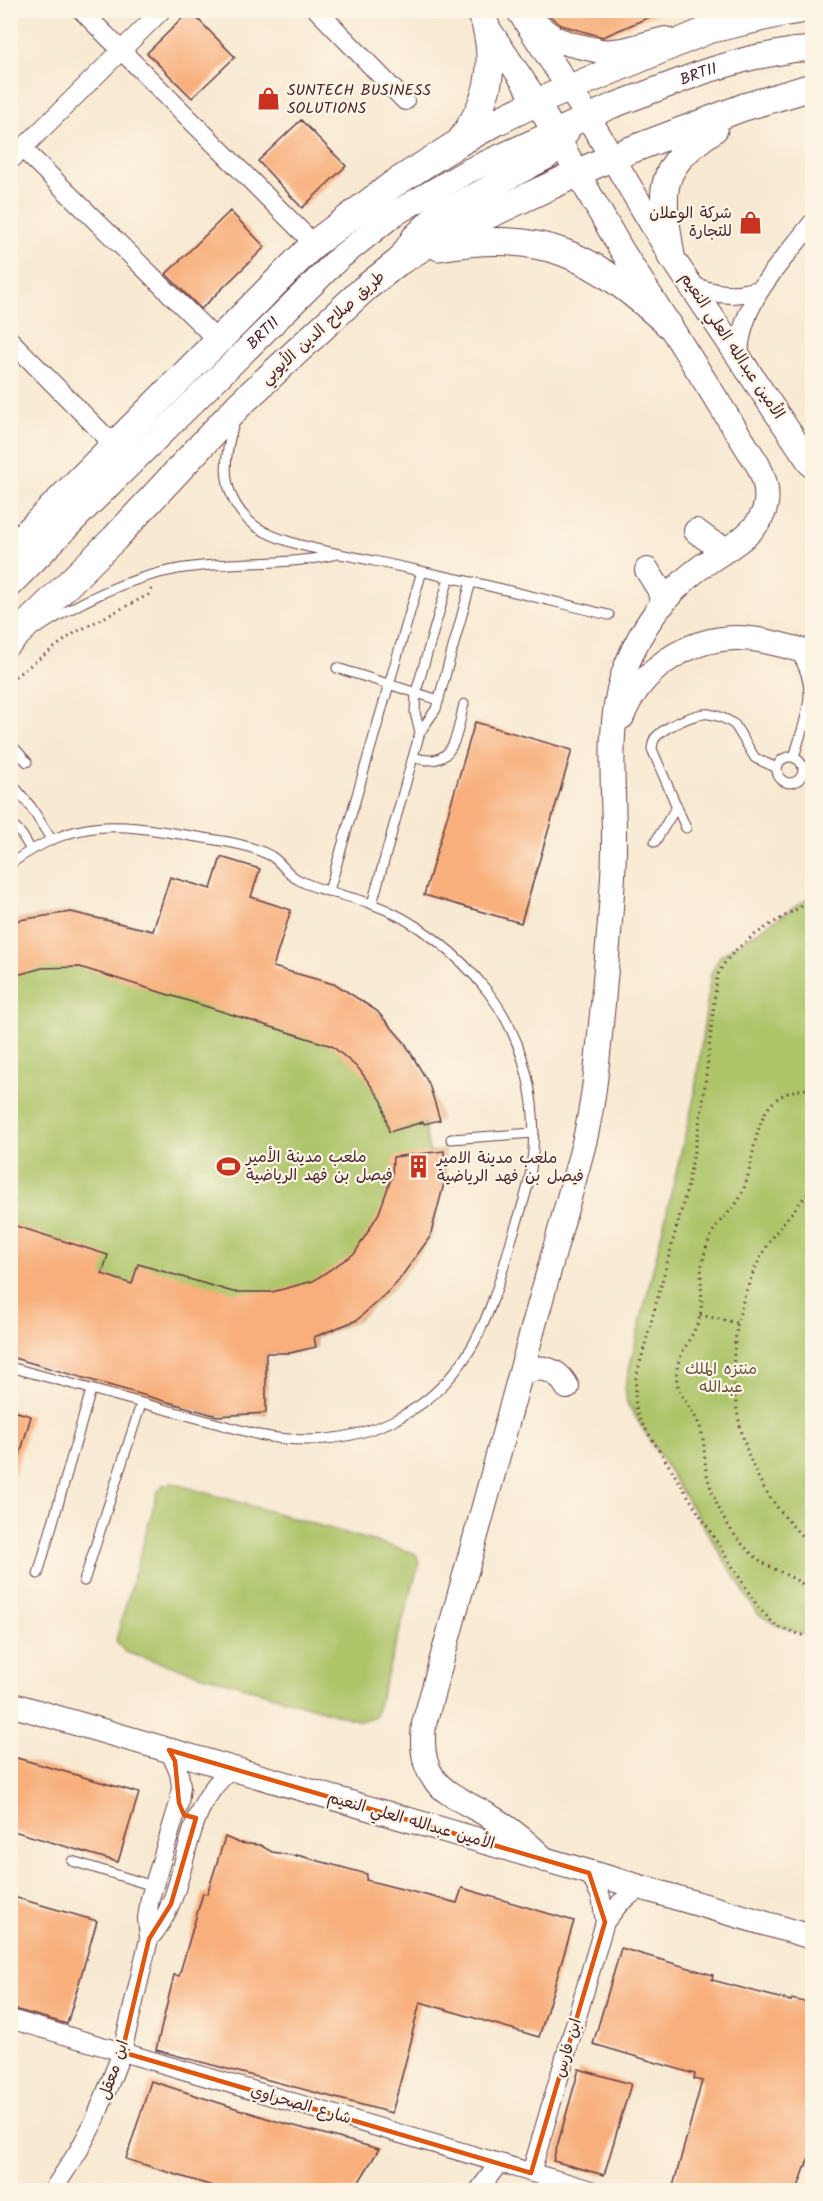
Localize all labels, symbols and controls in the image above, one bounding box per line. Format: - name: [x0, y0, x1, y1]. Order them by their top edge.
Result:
- street label: BRT11: [676, 56, 720, 92]
- place label: SUNTECH BUSINESS SOLUTIONS: [287, 78, 431, 121]
- shop icon: SUNTECH BUSINESS SOLUTIONS: [256, 86, 282, 112]
- place label: شركة الوعلان للتجارة: [649, 201, 732, 244]
- shop icon: شركة الوعلان للتجارة: [737, 209, 763, 235]
- street label: طريق صلاح الدين الأيوبي: [255, 265, 392, 392]
- street label: الأمين عبدالله العلي النعيم: [673, 267, 791, 425]
- street label: BRT11: [241, 311, 285, 355]
- place label: ملعب مدينة الأمير فيصل بن فهد الرياضية: [244, 1145, 393, 1188]
- place label: ملعب مدينة الامير فيصل بن فهد الرياضية: [435, 1146, 584, 1189]
- sports icon: ملعب مدينة الأمير فيصل بن فهد الرياضية: [215, 1153, 241, 1179]
- building icon: ملعب مدينة الامير فيصل بن فهد الرياضية: [406, 1154, 432, 1180]
- park label: منتزه الملك عبدالله: [685, 1357, 757, 1400]
- street label: الأمين عبدالله العلي النعيم: [324, 1785, 497, 1858]
- street label: ابن فارس: [547, 2015, 589, 2081]
- street label: ابن معقل: [92, 2037, 136, 2103]
- street label: شارع الصحراوي: [248, 2079, 354, 2131]

